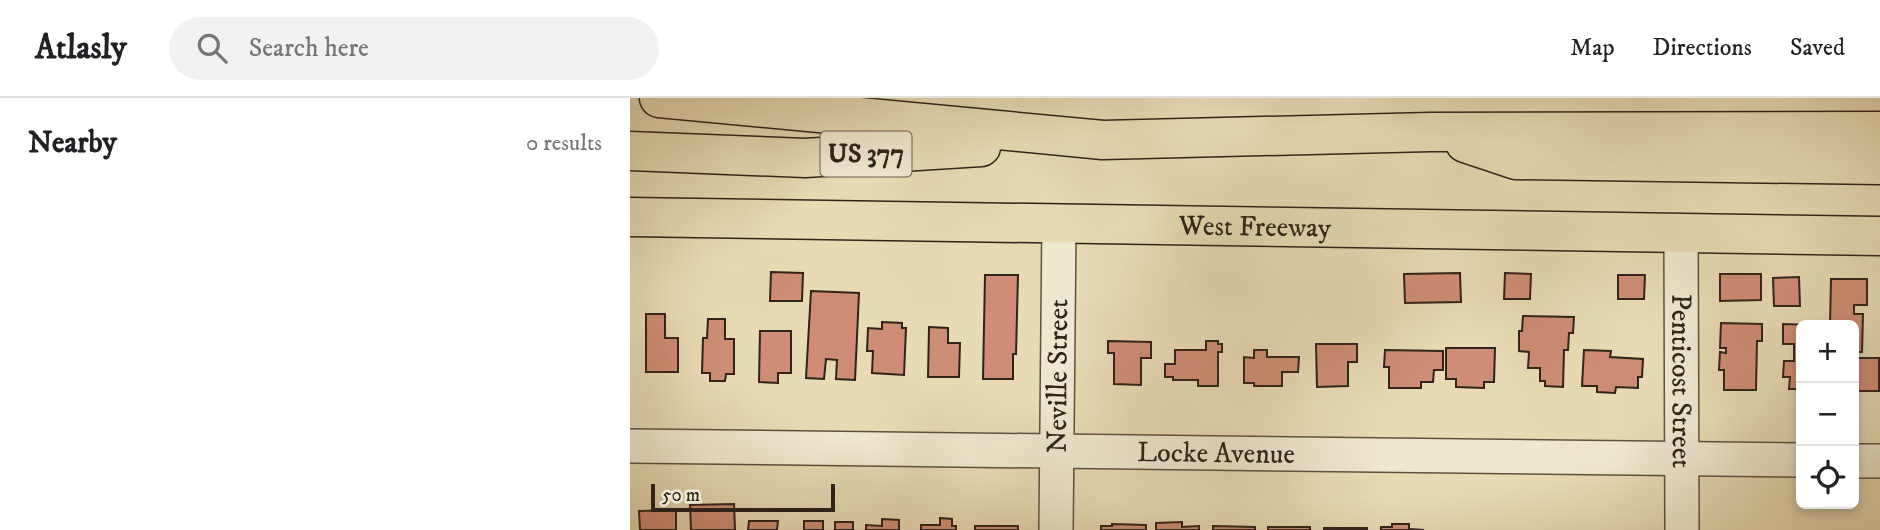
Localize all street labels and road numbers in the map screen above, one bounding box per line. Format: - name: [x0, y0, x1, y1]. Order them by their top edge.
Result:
- road number: US 377: [820, 132, 912, 176]
- street label: West Freeway: [1177, 208, 1332, 245]
- street label: Penticost Street: [1664, 294, 1699, 468]
- street label: Neville Street: [1039, 299, 1076, 453]
- street label: Locke Avenue: [1137, 435, 1295, 471]

